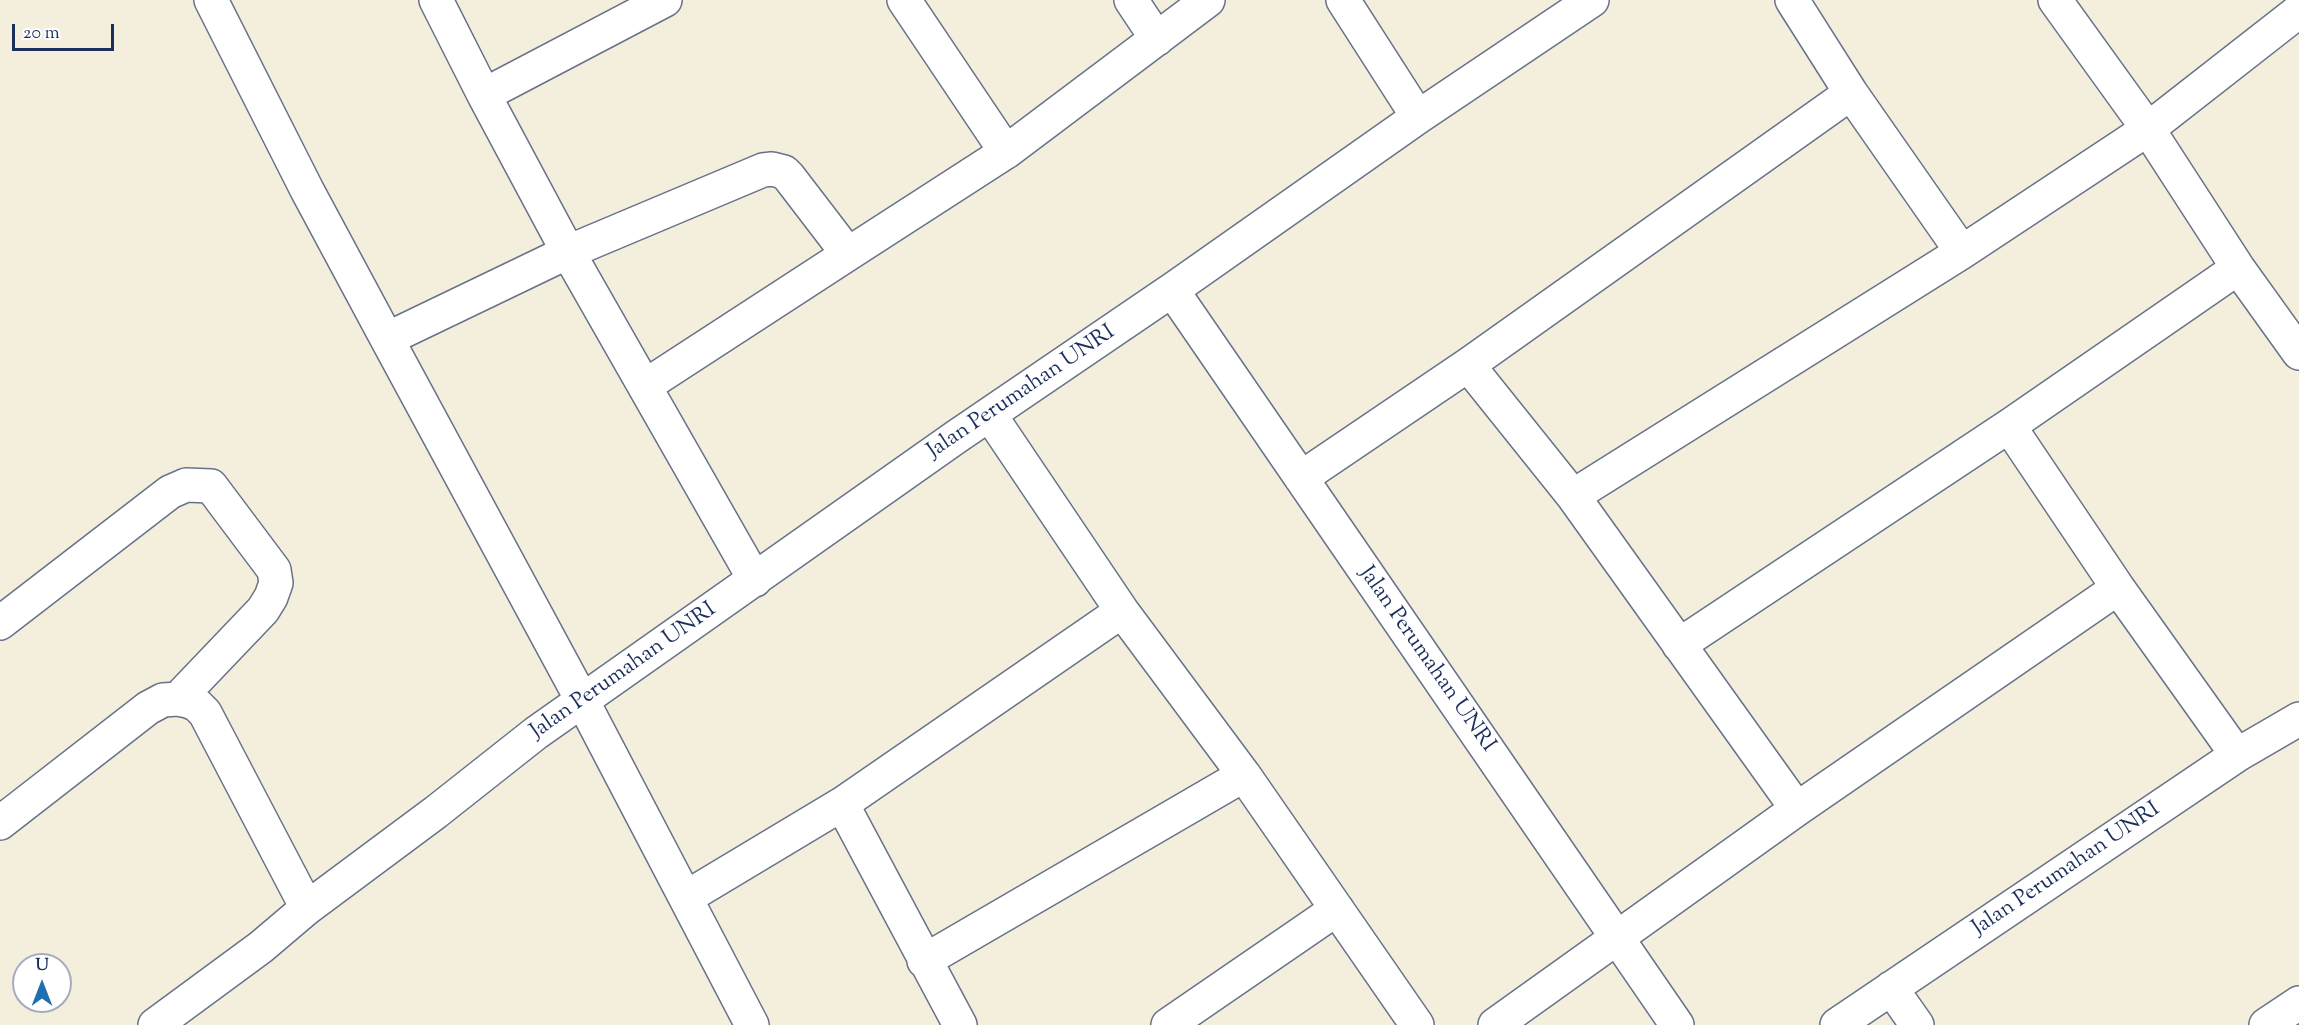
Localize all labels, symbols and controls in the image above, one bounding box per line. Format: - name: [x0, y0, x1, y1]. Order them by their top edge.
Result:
- scale bar: [15, 12, 117, 50]
- text: 20 m: [23, 21, 60, 47]
- street label: Jalan Perumahan UNRI: [923, 320, 1121, 466]
- street label: Jalan Perumahan UNRI: [1352, 562, 1500, 758]
- street label: Jalan Perumahan UNRI: [526, 598, 722, 746]
- street label: Jalan Perumahan UNRI: [1968, 797, 2166, 943]
- north arrow: [12, 953, 72, 1013]
- text: U: [35, 955, 49, 978]

